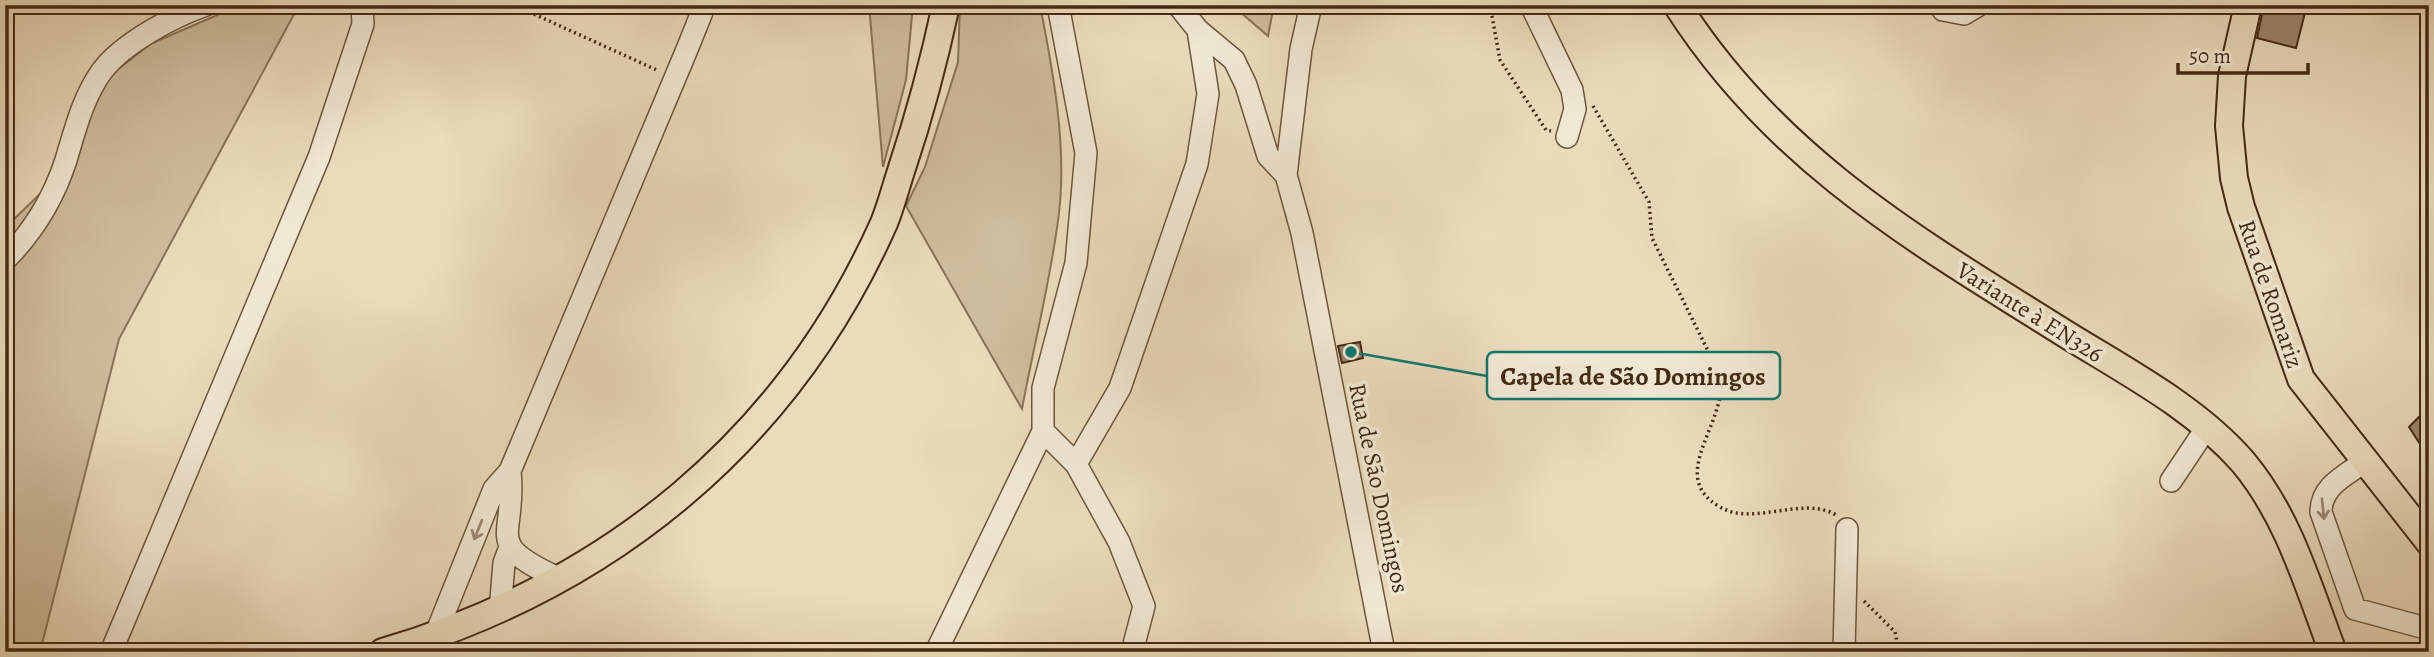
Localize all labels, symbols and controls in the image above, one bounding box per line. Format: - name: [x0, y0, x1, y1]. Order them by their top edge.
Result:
- scale bar: [2178, 32, 2308, 76]
- text: 50 m: [2189, 42, 2231, 70]
- street label: Rua de Romariz: [2231, 215, 2311, 373]
- street label: Variante à EN326: [1950, 254, 2109, 370]
- callout: Capela de São Domingos: [1487, 352, 1780, 399]
- text: Capela de São Domingos: [1500, 359, 1766, 394]
- street label: Rua de São Domingos: [1341, 380, 1417, 596]
- one-way arrow: [2316, 498, 2329, 520]
- one-way arrow: [470, 519, 483, 541]

